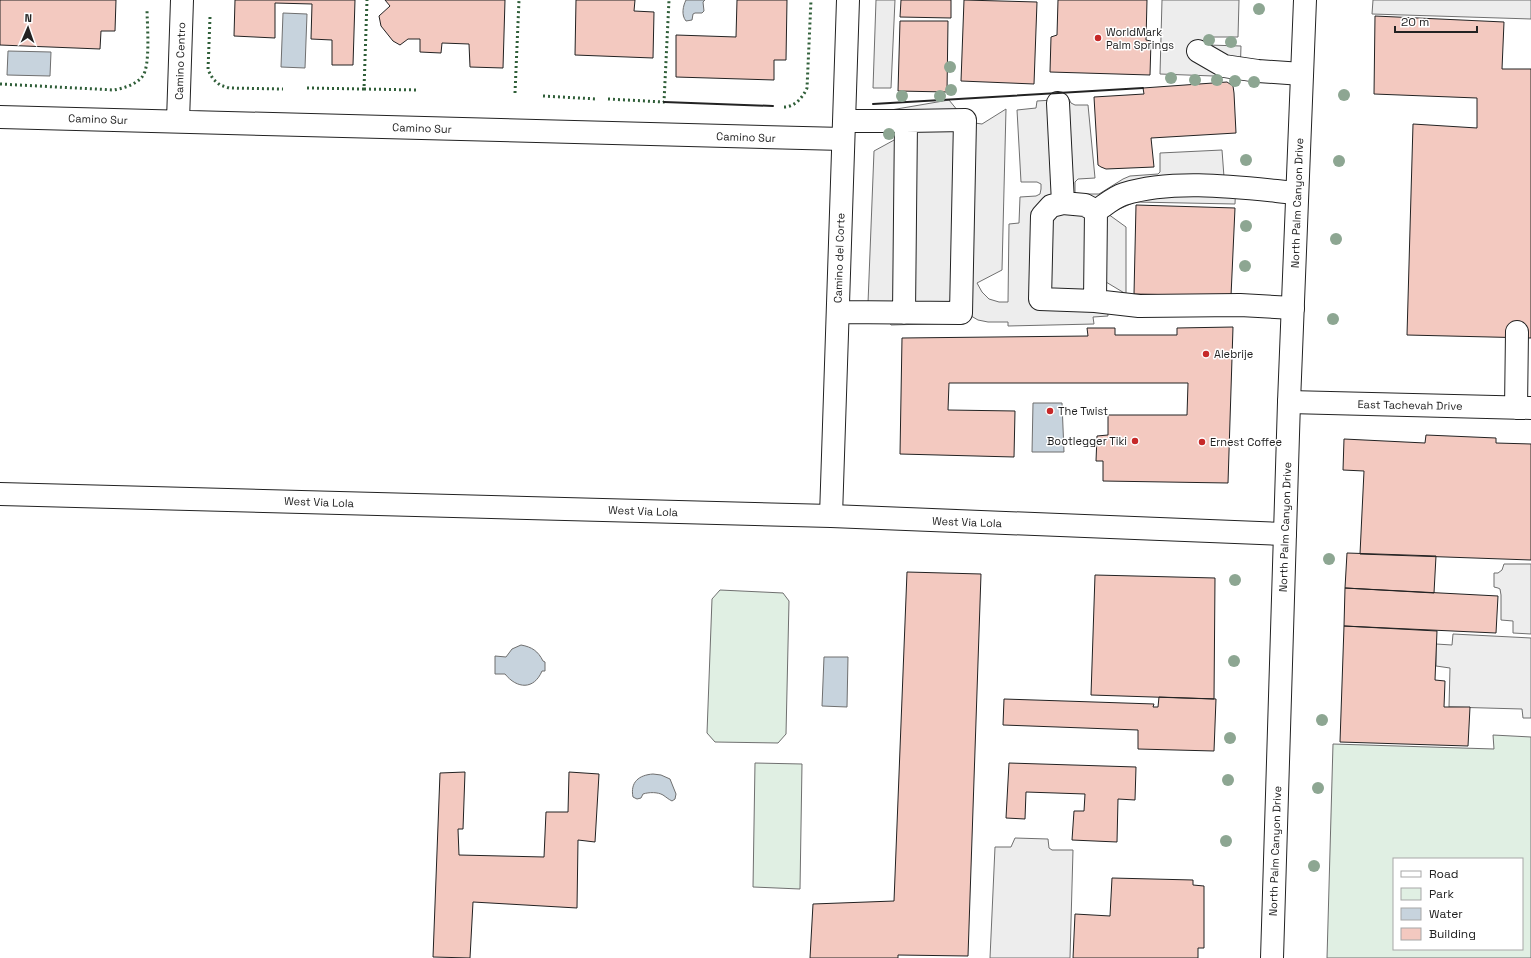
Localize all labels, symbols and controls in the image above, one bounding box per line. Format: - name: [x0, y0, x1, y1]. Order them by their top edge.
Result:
- north arrow: [8, 8, 48, 48]
- scale bar: [1395, 8, 1477, 34]
- text: N: [24, 11, 32, 25]
- text: 20 m: [1401, 14, 1429, 30]
- street label: Camino Centro: [172, 22, 188, 100]
- place label: WorldMark Palm Springs: [1106, 25, 1174, 52]
- marker: WorldMark Palm Springs: [1093, 33, 1103, 43]
- street label: Camino Sur: [68, 111, 128, 127]
- street label: Camino Sur: [392, 120, 452, 136]
- street label: Camino Sur: [716, 129, 776, 145]
- street label: North Palm Canyon Drive: [1288, 138, 1306, 268]
- street label: Camino del Corte: [830, 213, 848, 303]
- place label: Alebrije: [1214, 347, 1253, 361]
- marker: Alebrije: [1201, 349, 1211, 359]
- street label: East Tachevah Drive: [1357, 397, 1463, 413]
- place label: The Twist: [1058, 404, 1108, 418]
- marker: The Twist: [1045, 406, 1055, 416]
- place label: Bootlegger Tiki: [1047, 434, 1127, 448]
- place label: Ernest Coffee: [1210, 435, 1282, 449]
- marker: Bootlegger Tiki: [1130, 436, 1140, 446]
- marker: Ernest Coffee: [1197, 437, 1207, 447]
- street label: North Palm Canyon Drive: [1276, 462, 1294, 592]
- street label: West Via Lola: [284, 494, 355, 510]
- street label: West Via Lola: [608, 503, 679, 519]
- street label: West Via Lola: [932, 514, 1003, 530]
- street label: North Palm Canyon Drive: [1266, 786, 1284, 916]
- legend: [1393, 858, 1523, 950]
- text: Road: [1429, 866, 1458, 882]
- text: Park: [1429, 886, 1454, 902]
- text: Water: [1429, 906, 1463, 922]
- text: Building: [1429, 926, 1476, 942]

